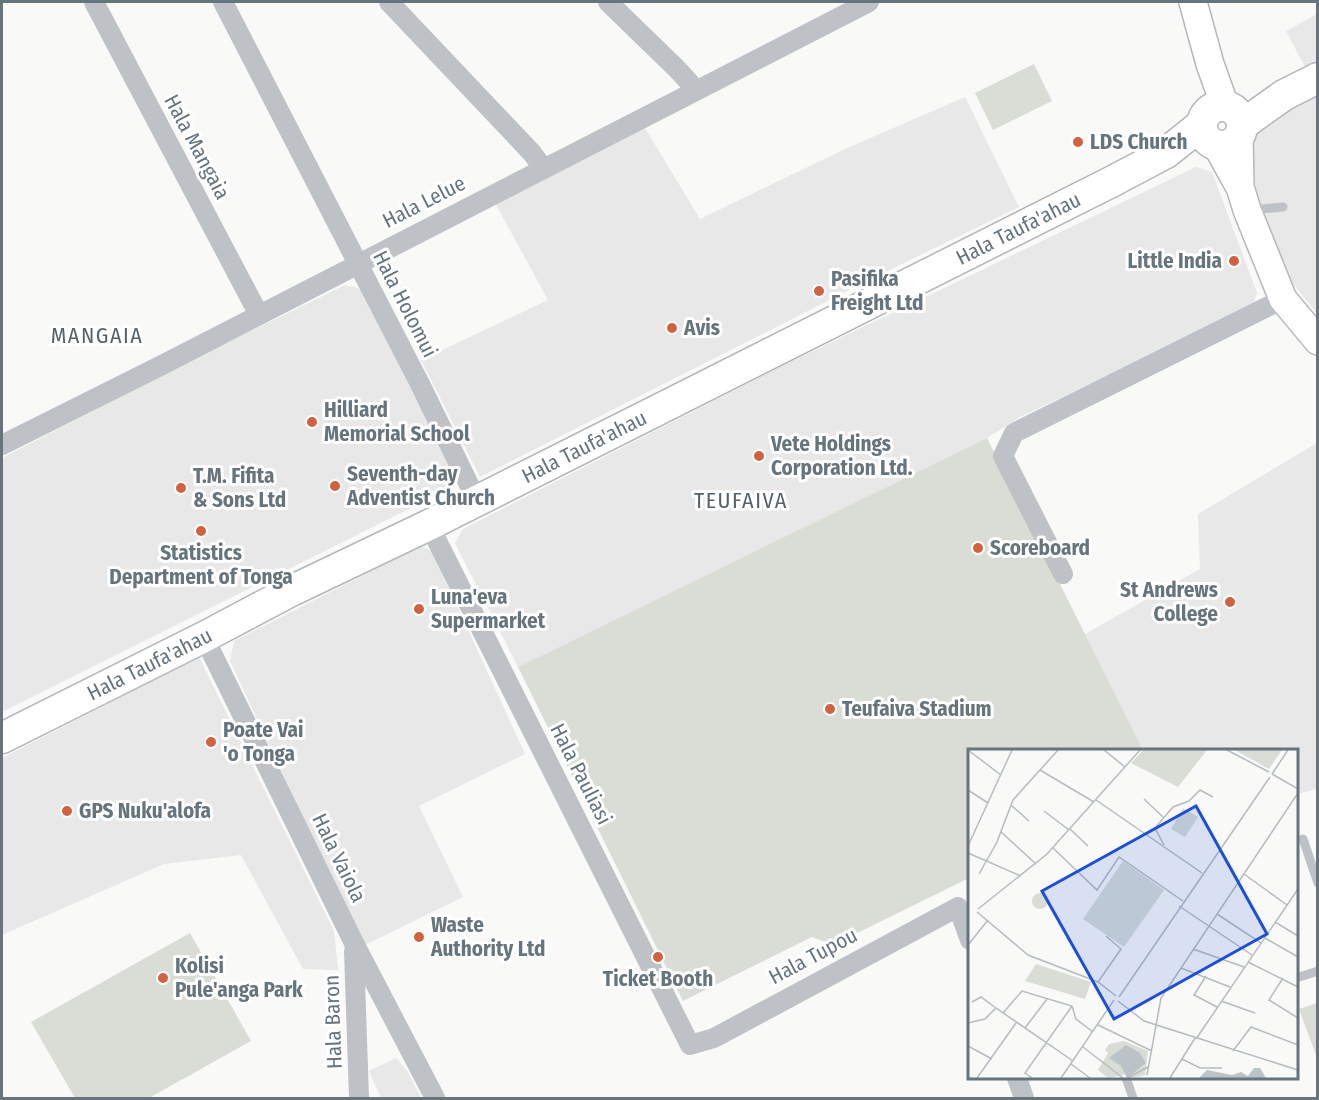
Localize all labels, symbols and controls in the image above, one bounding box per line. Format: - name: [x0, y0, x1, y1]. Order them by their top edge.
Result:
- street label: Hala Mangaia: [159, 90, 235, 204]
- place label: LDS Church: [1090, 129, 1187, 155]
- marker: LDS Church: [1071, 135, 1085, 149]
- street label: Hala Lelue: [378, 170, 470, 234]
- street label: Hala Taufa'ahau: [952, 186, 1085, 271]
- street label: Hala Holomui: [367, 246, 443, 362]
- place label: Little India: [1128, 248, 1222, 274]
- marker: Little India: [1227, 254, 1241, 268]
- place label: Pasifika Freight Ltd: [831, 266, 924, 316]
- marker: Pasifika Freight Ltd: [812, 284, 826, 298]
- place label: Avis: [683, 315, 720, 341]
- marker: Avis: [665, 321, 679, 335]
- district label: MANGAIA: [51, 322, 143, 349]
- place label: Hilliard Memorial School: [324, 397, 470, 447]
- street label: Hala Taufa'ahau: [518, 405, 651, 489]
- marker: Hilliard Memorial School: [305, 415, 319, 429]
- place label: Vete Holdings Corporation Ltd.: [770, 431, 913, 481]
- marker: Vete Holdings Corporation Ltd.: [752, 449, 766, 463]
- place label: Seventh-day Adventist Church: [346, 461, 495, 511]
- place label: T.M. Fifita & Sons Ltd: [193, 463, 286, 513]
- marker: Seventh-day Adventist Church: [328, 479, 342, 493]
- marker: T.M. Fifita & Sons Ltd: [174, 481, 188, 495]
- district label: TEUFAIVA: [694, 487, 788, 514]
- marker: Statistics Department of Tonga: [194, 524, 208, 538]
- place label: Scoreboard: [990, 535, 1090, 561]
- place label: Statistics Department of Tonga: [109, 540, 293, 590]
- marker: Scoreboard: [971, 541, 985, 555]
- place label: St Andrews College: [1120, 577, 1218, 627]
- place label: Luna'eva Supermarket: [431, 584, 546, 634]
- marker: St Andrews College: [1223, 595, 1237, 609]
- marker: Luna'eva Supermarket: [412, 602, 426, 616]
- street label: Hala Taufa'ahau: [83, 622, 216, 706]
- place label: Teufaiva Stadium: [842, 696, 992, 722]
- marker: Teufaiva Stadium: [823, 702, 837, 716]
- place label: Poate Vai 'o Tonga: [223, 717, 303, 767]
- street label: Hala Pauliasi: [544, 719, 618, 829]
- marker: Poate Vai 'o Tonga: [204, 735, 218, 749]
- inset map: [968, 749, 1298, 1079]
- place label: GPS Nuku'alofa: [79, 798, 211, 824]
- marker: GPS Nuku'alofa: [60, 804, 74, 818]
- street label: Hala Vaiola: [306, 809, 372, 907]
- place label: Waste Authority Ltd: [430, 912, 545, 962]
- street label: Hala Tupou: [764, 922, 862, 990]
- marker: Waste Authority Ltd: [412, 930, 426, 944]
- marker: Ticket Booth: [651, 950, 665, 964]
- place label: Kolisi Pule'anga Park: [175, 953, 303, 1003]
- place label: Ticket Booth: [603, 966, 713, 992]
- marker: Kolisi Pule'anga Park: [156, 971, 170, 985]
- street label: Hala Baron: [318, 975, 348, 1069]

